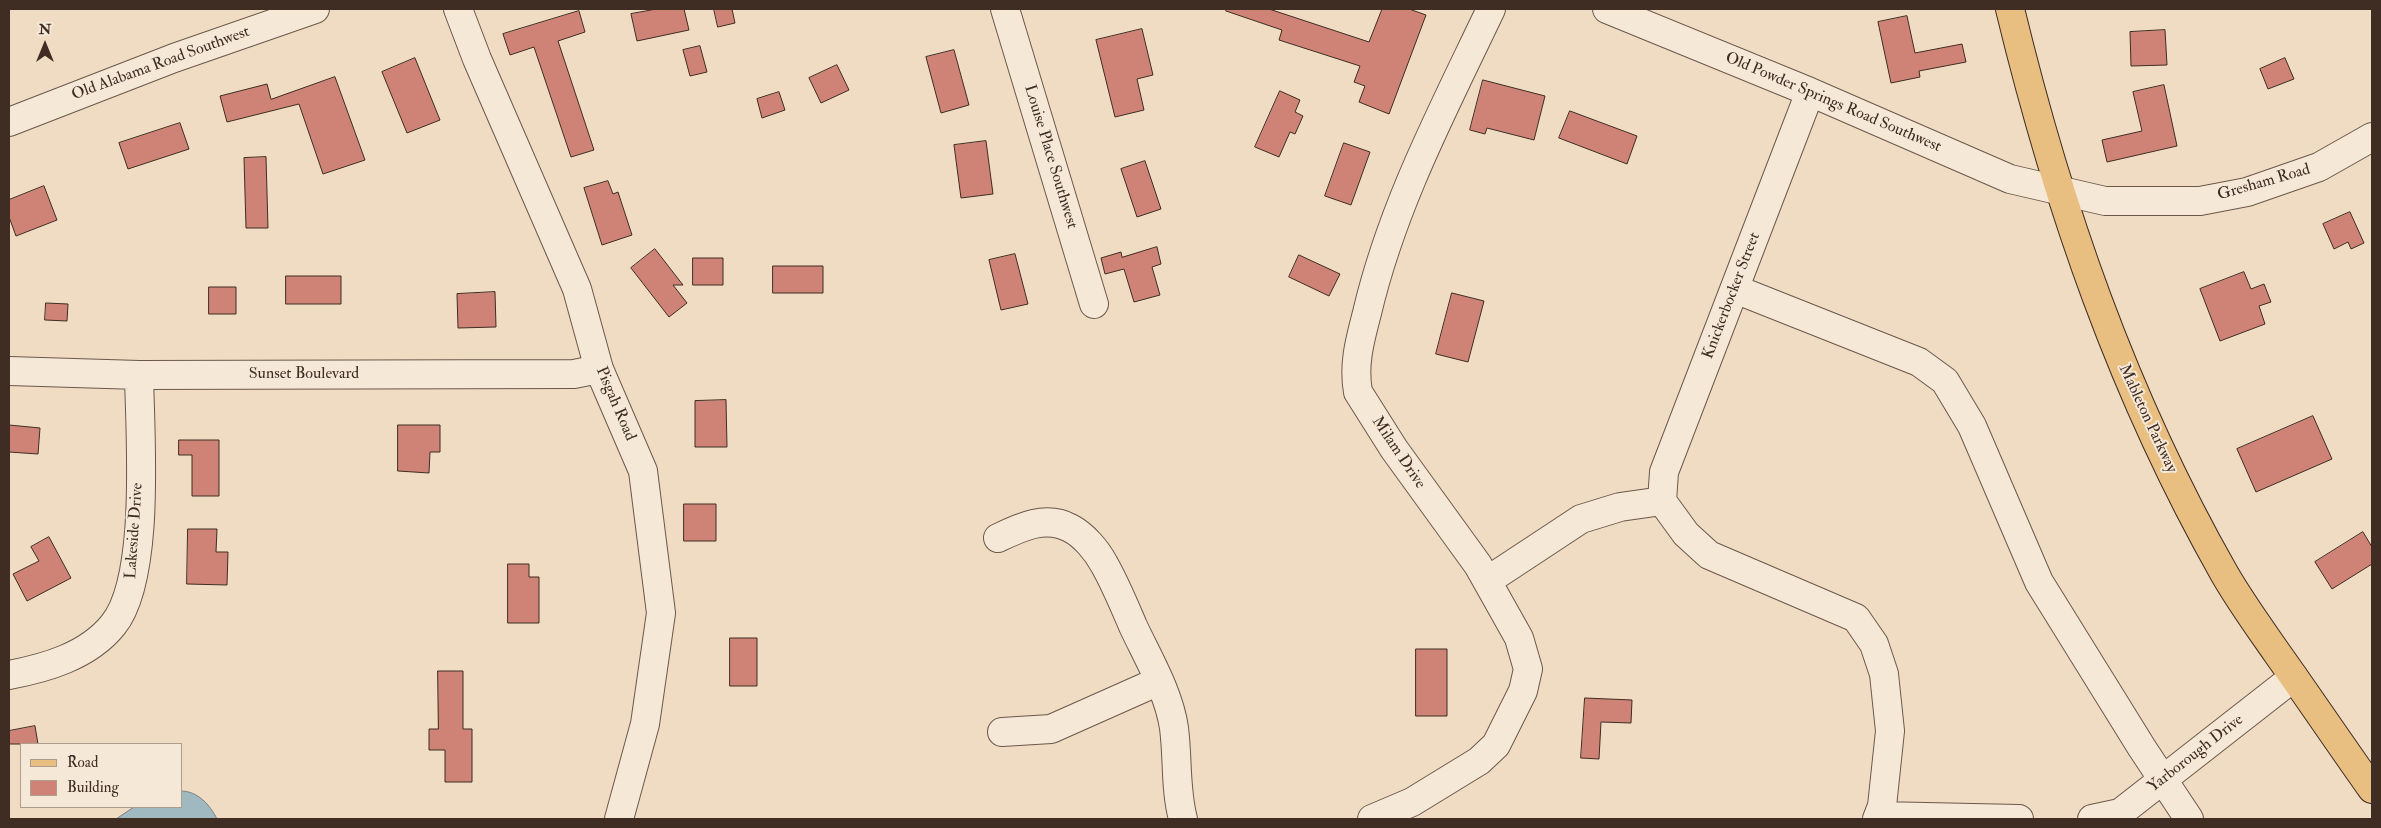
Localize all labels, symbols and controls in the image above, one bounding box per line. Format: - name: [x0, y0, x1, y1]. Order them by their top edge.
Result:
- north arrow: [20, 20, 70, 70]
- text: N: [39, 21, 51, 38]
- street label: Old Alabama Road Southwest: [69, 23, 253, 105]
- street label: Old Powder Springs Road Southwest: [1722, 49, 1944, 157]
- street label: Louise Place Southwest: [1019, 83, 1081, 231]
- street label: Gresham Road: [2215, 161, 2313, 205]
- street label: Knickerbocker Street: [1699, 230, 1765, 362]
- street label: Mableton Parkway: [2114, 362, 2180, 476]
- street label: Pisgah Road: [591, 364, 639, 444]
- street label: Sunset Boulevard: [249, 365, 359, 385]
- street label: Milam Drive: [1367, 413, 1429, 493]
- street label: Lakeside Drive: [122, 482, 148, 580]
- street label: Yarborough Drive: [2144, 711, 2248, 797]
- legend: [20, 743, 182, 808]
- text: Road: [67, 753, 98, 772]
- text: Building: [67, 778, 119, 797]

